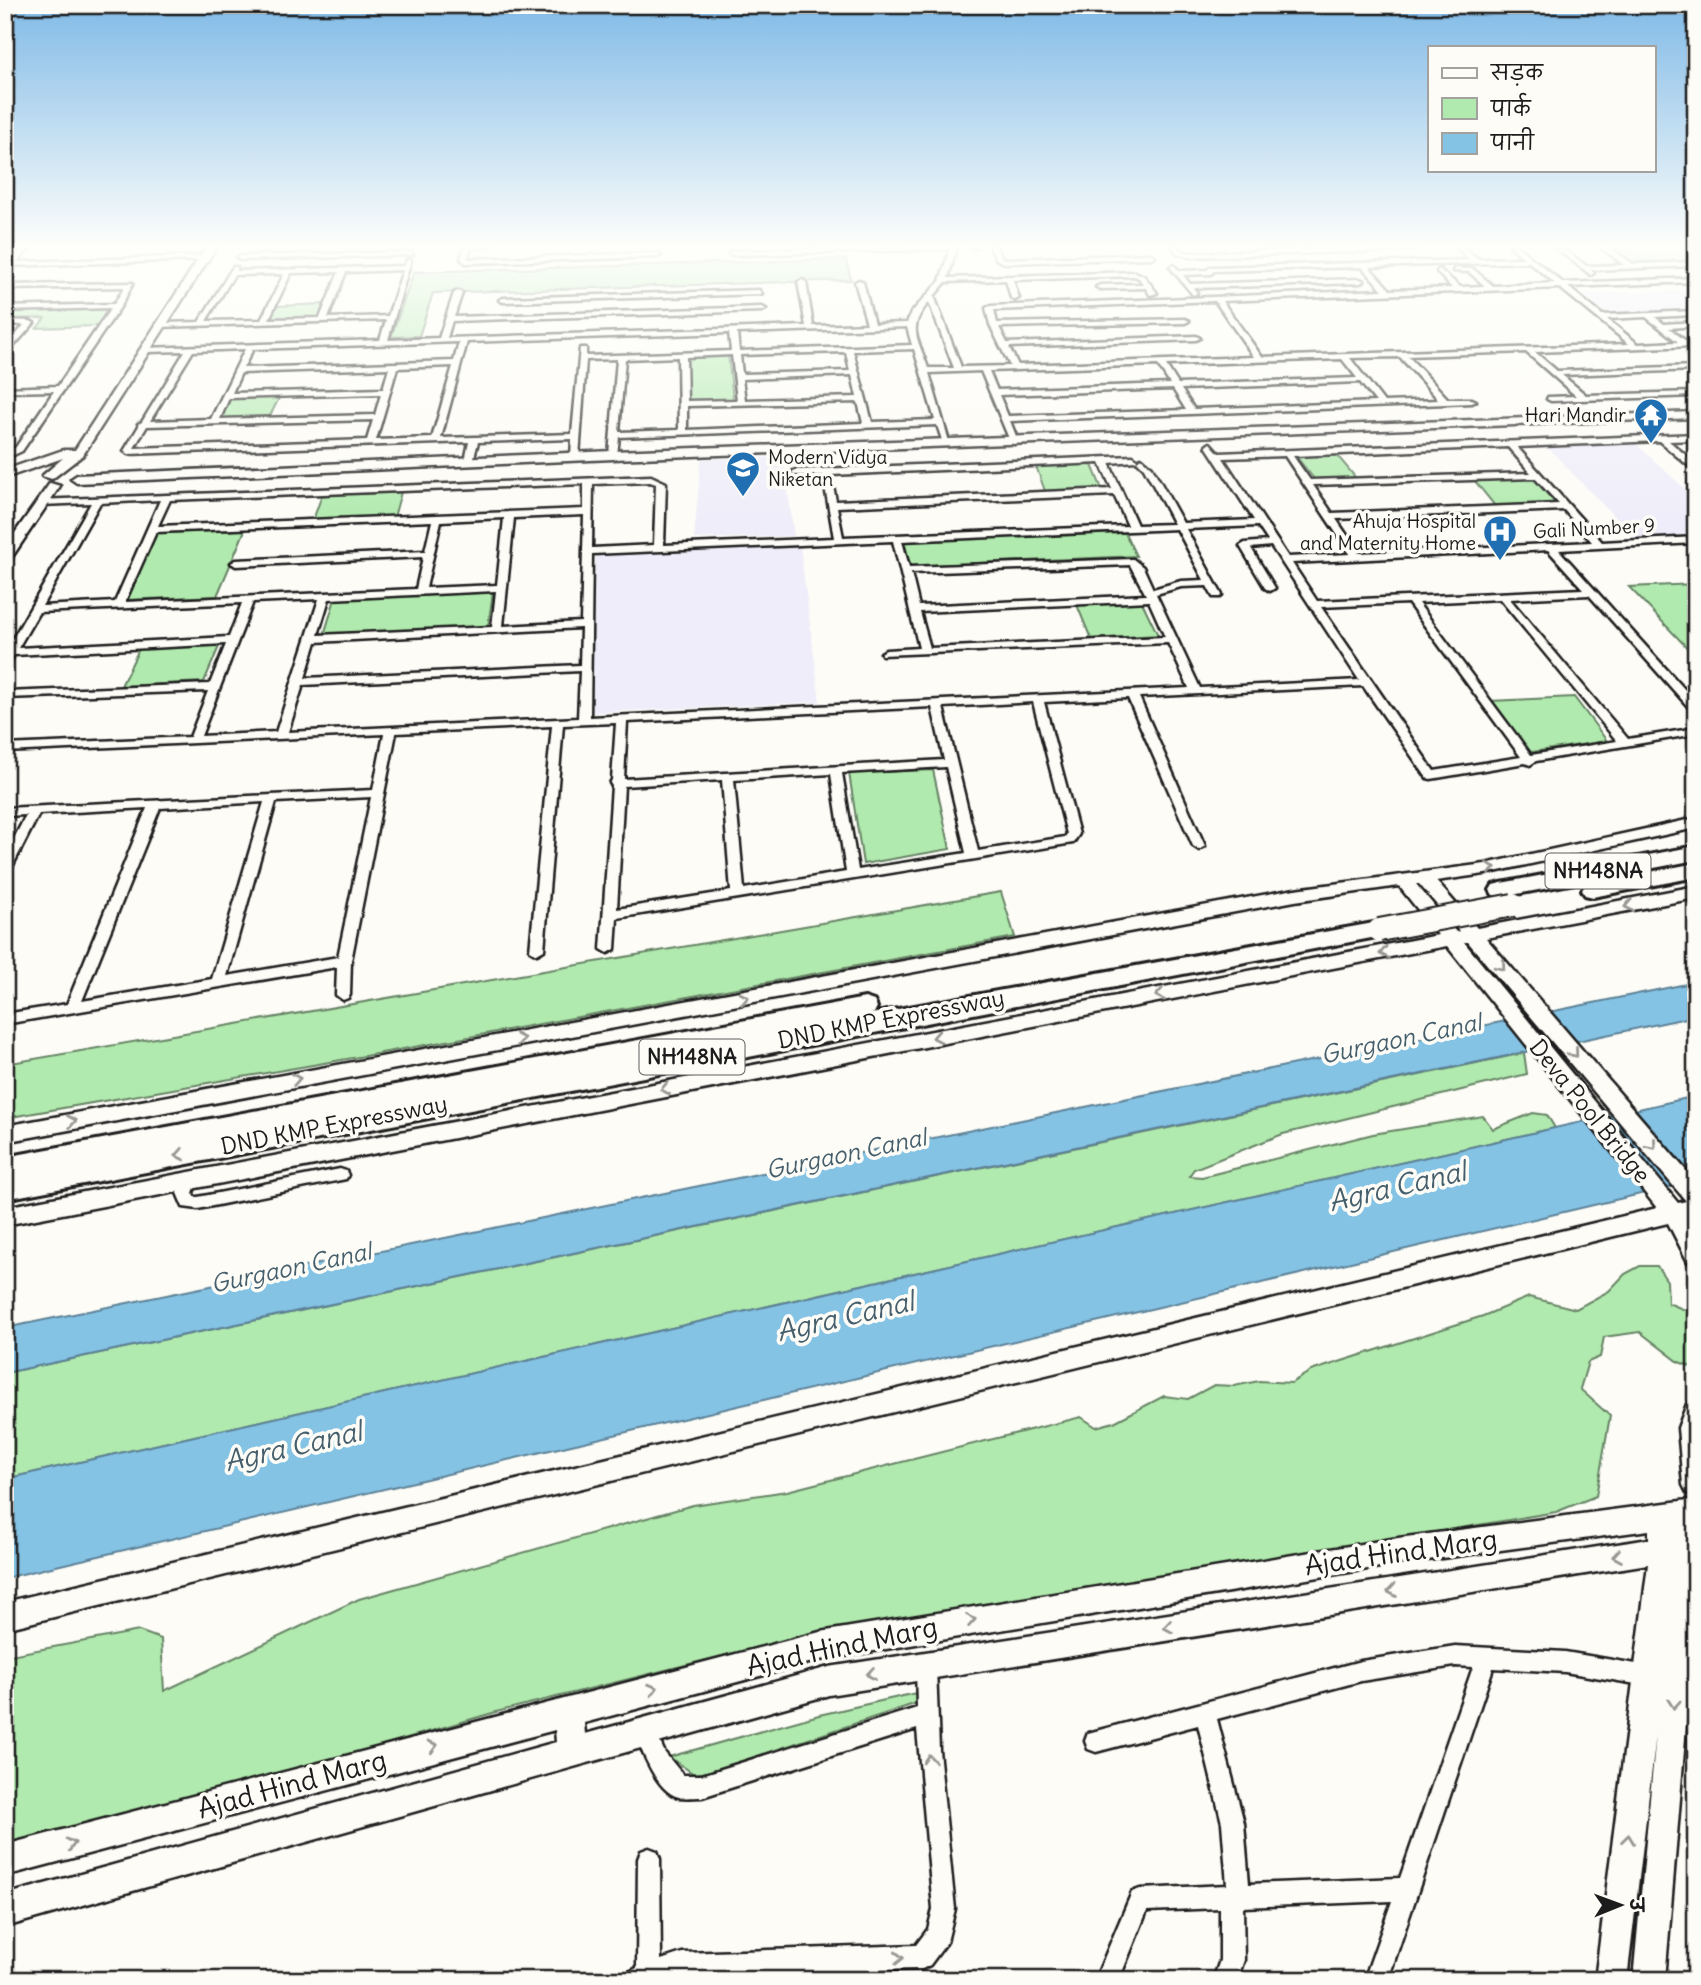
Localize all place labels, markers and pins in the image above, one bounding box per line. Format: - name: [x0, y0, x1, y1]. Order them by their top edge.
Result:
- temple icon: Hari Mandir: [1632, 396, 1670, 445]
- place label: Hari Mandir: [1525, 403, 1626, 427]
- place label: Modern Vidya Niketan: [768, 445, 888, 491]
- school or university icon: Modern Vidya Niketan: [724, 449, 762, 498]
- place label: Ahuja Hospital and Maternity Home: [1300, 509, 1476, 555]
- hospital icon: Ahuja Hospital and Maternity Home: [1481, 513, 1519, 562]

